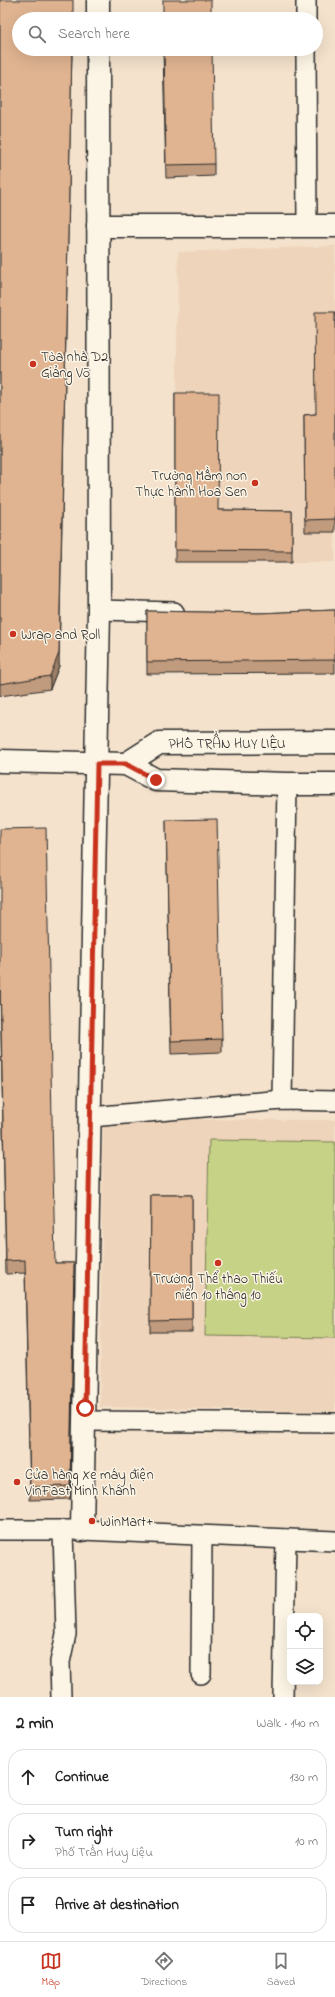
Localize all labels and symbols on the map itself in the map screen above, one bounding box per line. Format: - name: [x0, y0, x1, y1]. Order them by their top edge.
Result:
- place label: Tòa nhà D2 Giảng Võ: [41, 347, 108, 385]
- marker: Tòa nhà D2 Giảng Võ: [28, 359, 38, 369]
- place label: Trường Mầm non Thực hành Hoa Sen: [135, 466, 247, 503]
- marker: Trường Mầm non Thực hành Hoa Sen: [250, 478, 260, 488]
- place label: Wrap and Roll: [21, 625, 100, 646]
- marker: Wrap and Roll: [8, 629, 18, 639]
- street label: PHỐ TRẦN HUY LIỆU: [168, 731, 286, 755]
- route end: [147, 771, 165, 789]
- marker: Trường Thể thao Thiếu niên 10 tháng 10: [213, 1258, 223, 1268]
- place label: Trường Thể thao Thiếu niên 10 tháng 10: [153, 1269, 283, 1307]
- route start: [76, 1399, 94, 1417]
- place label: Cửa hàng Xe máy điện VinFast Minh Khánh: [24, 1465, 154, 1502]
- marker: Cửa hàng Xe máy điện VinFast Minh Khánh: [12, 1477, 22, 1487]
- place label: WinMart+: [100, 1512, 154, 1533]
- marker: WinMart+: [87, 1516, 97, 1526]

